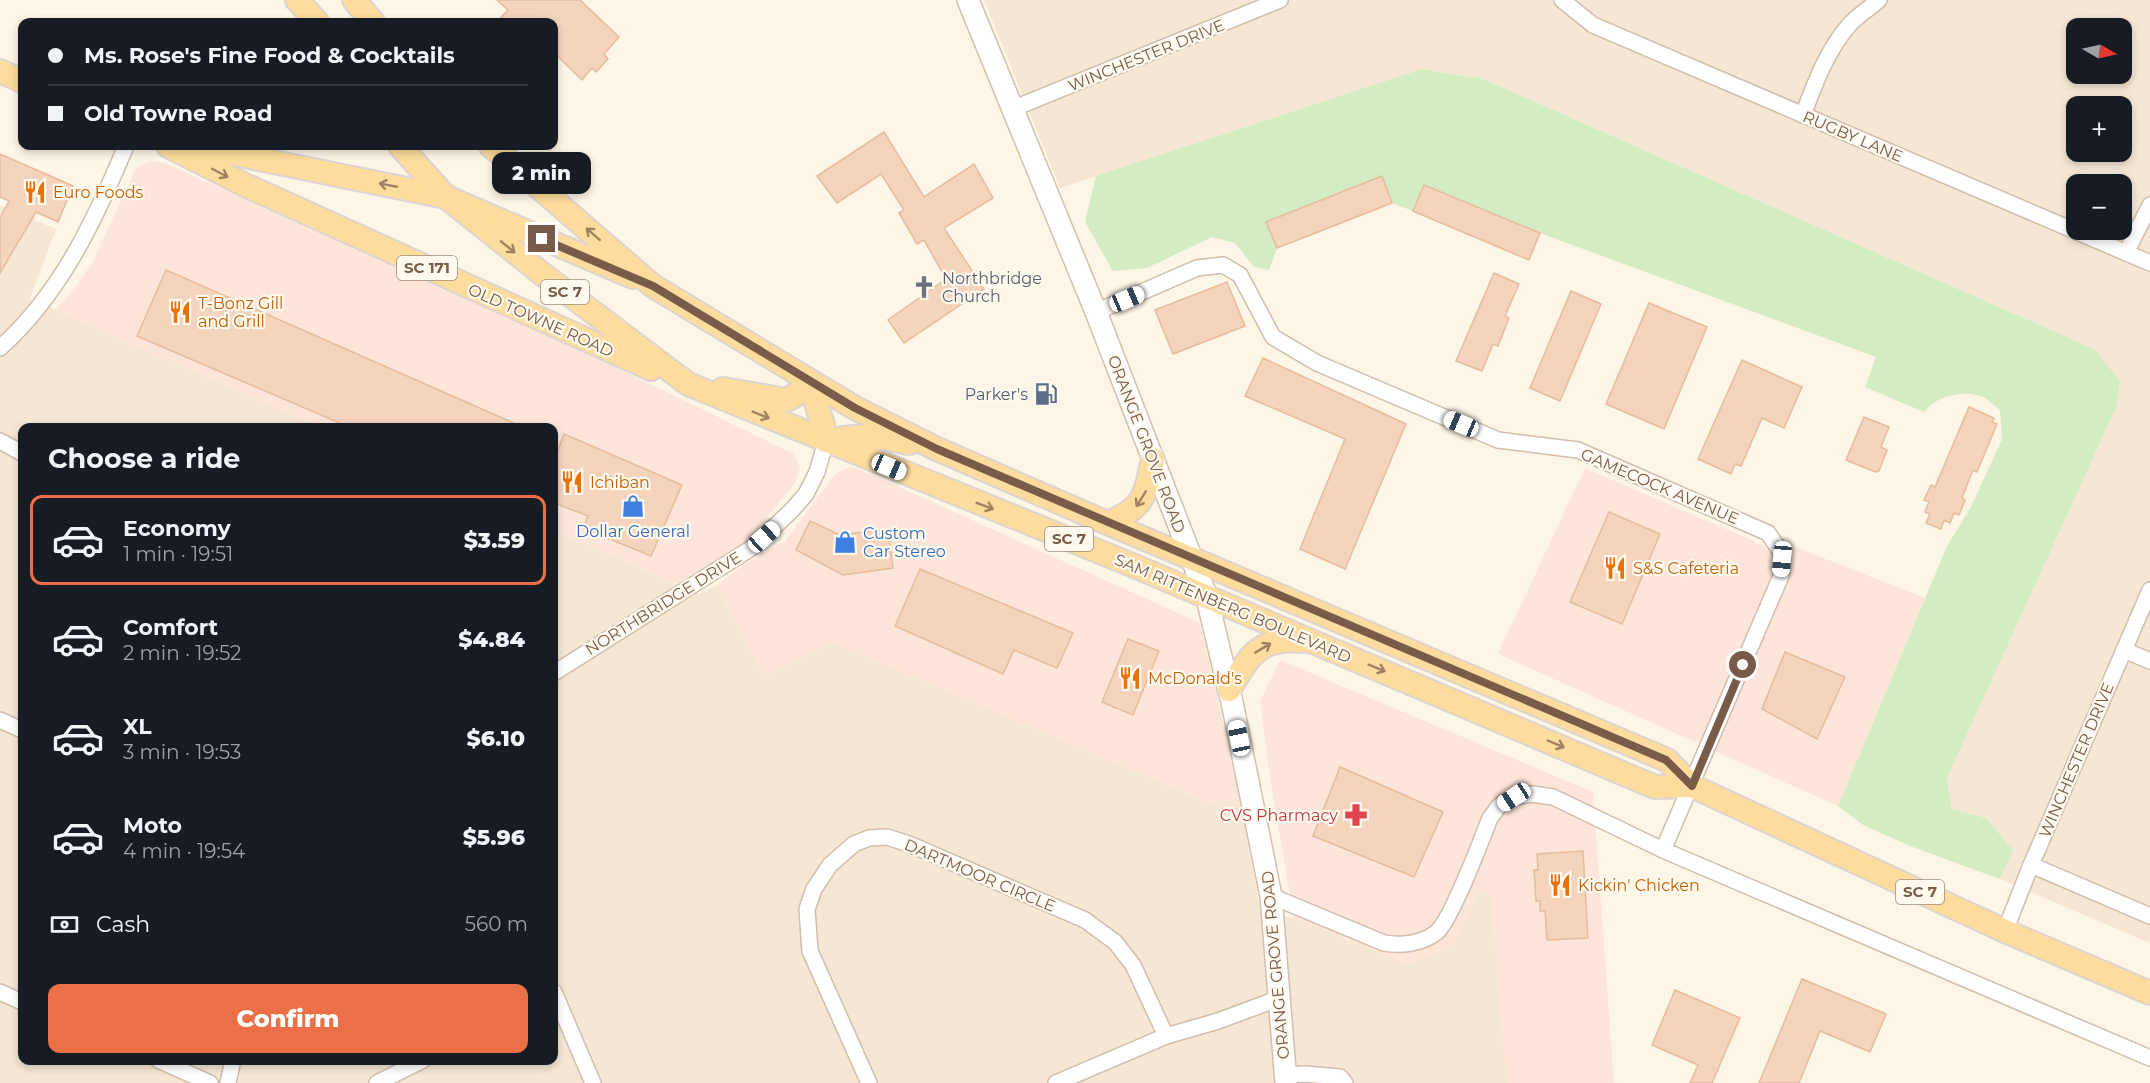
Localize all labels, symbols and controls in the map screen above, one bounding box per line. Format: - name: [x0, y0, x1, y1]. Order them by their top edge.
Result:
- street label: WINCHESTER DRIVE: [1065, 15, 1227, 96]
- north arrow: [2066, 18, 2132, 84]
- map controls: [2066, 18, 2132, 240]
- text: Ms. Rose's Fine Food & Cocktails: [84, 42, 455, 69]
- button: +: [2066, 96, 2132, 162]
- text: Old Towne Road: [84, 100, 272, 127]
- street label: RUGBY LANE: [1800, 107, 1906, 166]
- callout: 2 min: [492, 152, 592, 194]
- text: 2 min: [512, 161, 571, 185]
- one-way arrow: [211, 167, 229, 179]
- button: −: [2066, 174, 2132, 240]
- restaurant icon: Euro Foods: [22, 179, 48, 205]
- one-way arrow: [379, 179, 399, 190]
- place label: Euro Foods: [53, 183, 144, 202]
- route end: [528, 225, 555, 252]
- one-way arrow: [586, 227, 601, 241]
- one-way arrow: [499, 240, 515, 253]
- road number: SC 171: [397, 256, 457, 280]
- place label: Northbridge Church: [942, 269, 1042, 306]
- church icon: Northbridge Church: [911, 274, 937, 300]
- street label: OLD TOWNE ROAD: [465, 280, 617, 361]
- road number: SC 7: [541, 280, 589, 304]
- car: [1107, 284, 1147, 314]
- place label: T-Bonz Gill and Grill: [198, 294, 283, 331]
- restaurant icon: T-Bonz Gill and Grill: [167, 299, 193, 325]
- street label: ORANGE GROVE ROAD: [1104, 353, 1189, 536]
- fuel station icon: Parker's: [1033, 381, 1059, 407]
- place label: Parker's: [965, 385, 1028, 404]
- car: [1441, 409, 1481, 439]
- one-way arrow: [752, 410, 770, 421]
- text: Choose a ride: [48, 442, 240, 475]
- street label: GAMECOCK AVENUE: [1578, 445, 1742, 528]
- car: [869, 452, 909, 482]
- restaurant icon: Ichiban: [559, 469, 585, 495]
- place label: Ichiban: [590, 473, 650, 492]
- one-way arrow: [1134, 490, 1146, 507]
- shop icon: Dollar General: [620, 493, 646, 519]
- one-way arrow: [975, 501, 994, 512]
- icon: car: [51, 513, 105, 567]
- text: Economy: [123, 515, 231, 542]
- car: [745, 518, 783, 556]
- place label: Dollar General: [576, 522, 690, 541]
- place label: Custom Car Stereo: [863, 524, 946, 561]
- text: $3.59: [464, 527, 525, 554]
- road number: SC 7: [1045, 527, 1093, 551]
- shop icon: Custom Car Stereo: [832, 529, 858, 555]
- car: [1771, 540, 1793, 578]
- text: 1 min · 19:51: [123, 542, 233, 566]
- street label: NORTHBRIDGE DRIVE: [582, 548, 745, 659]
- street label: SAM RITTENBERG BOULEVARD: [1112, 550, 1354, 667]
- restaurant icon: S&S Cafeteria: [1602, 555, 1628, 581]
- place label: S&S Cafeteria: [1633, 559, 1739, 578]
- icon: car: [51, 612, 105, 666]
- text: Comfort: [123, 614, 218, 641]
- text: $4.84: [458, 626, 525, 653]
- text: 2 min · 19:52: [123, 641, 241, 665]
- one-way arrow: [1254, 642, 1271, 654]
- route start: [1729, 651, 1756, 678]
- one-way arrow: [1367, 663, 1386, 674]
- restaurant icon: McDonald's: [1117, 665, 1143, 691]
- place label: McDonald's: [1148, 669, 1242, 688]
- street label: WINCHESTER DRIVE: [2035, 680, 2118, 841]
- icon: car: [51, 711, 105, 765]
- text: XL: [123, 713, 152, 740]
- car: [1226, 719, 1252, 757]
- text: $6.10: [466, 725, 525, 752]
- one-way arrow: [1547, 739, 1565, 751]
- text: 3 min · 19:53: [123, 740, 241, 764]
- car: [1494, 780, 1534, 814]
- pharmacy icon: CVS Pharmacy: [1343, 802, 1369, 828]
- place label: CVS Pharmacy: [1220, 806, 1338, 825]
- icon: car: [51, 810, 105, 864]
- text: Moto: [123, 812, 182, 839]
- text: $5.96: [463, 824, 525, 851]
- street label: DARTMOOR CIRCLE: [901, 835, 1058, 916]
- text: 4 min · 19:54: [123, 839, 245, 863]
- street label: ORANGE GROVE ROAD: [1258, 870, 1293, 1060]
- restaurant icon: Kickin' Chicken: [1547, 872, 1573, 898]
- place label: Kickin' Chicken: [1578, 876, 1700, 895]
- road number: SC 7: [1896, 880, 1944, 904]
- icon: cash: [48, 908, 81, 941]
- text: Cash: [96, 911, 150, 938]
- text: 560 m: [465, 912, 528, 936]
- button: Confirm: [48, 984, 528, 1053]

